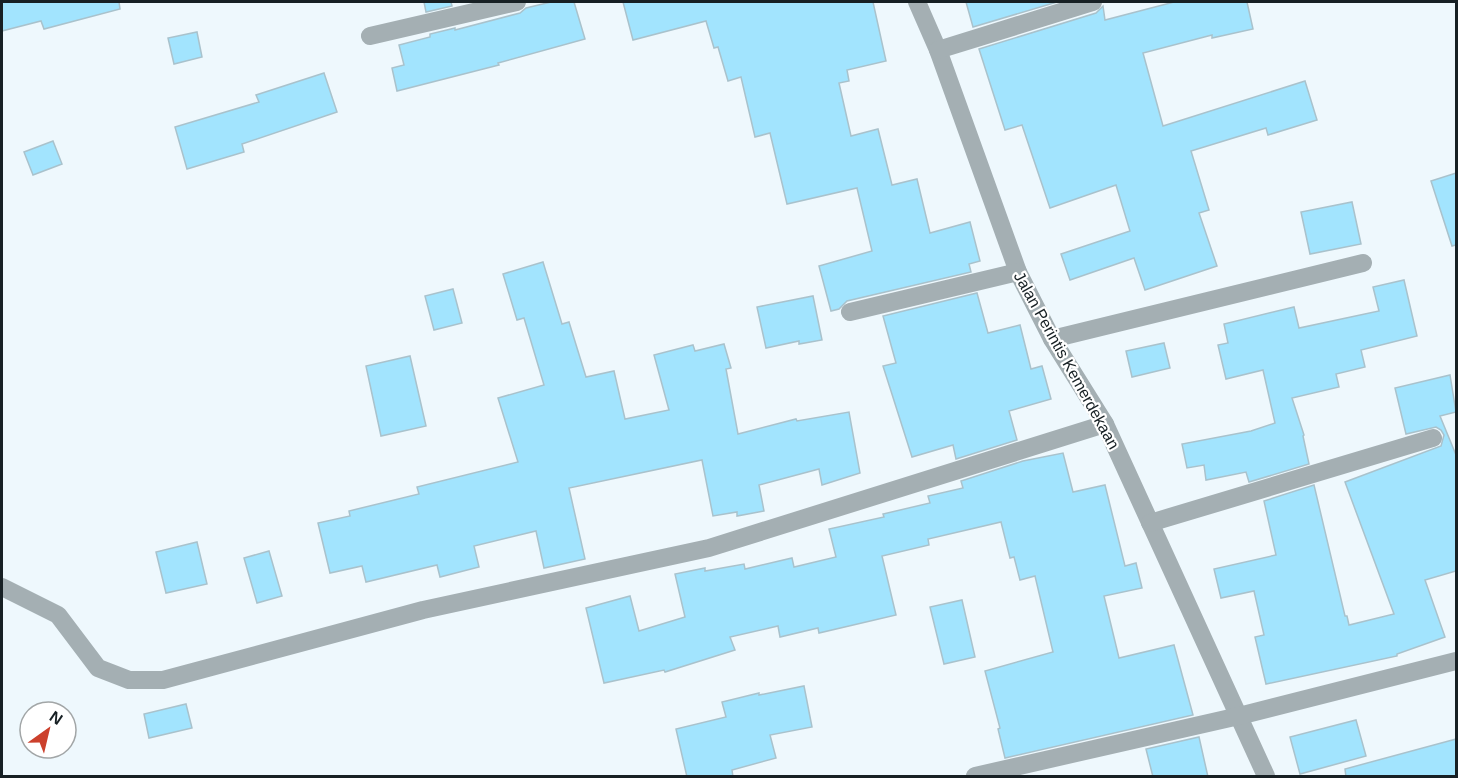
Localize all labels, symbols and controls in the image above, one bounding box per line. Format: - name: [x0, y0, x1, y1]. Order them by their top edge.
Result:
- street label: Jalan Perintis Kemerdekaan: [1011, 269, 1123, 452]
- north arrow: [18, 700, 78, 760]
- text: N: [47, 708, 66, 728]

